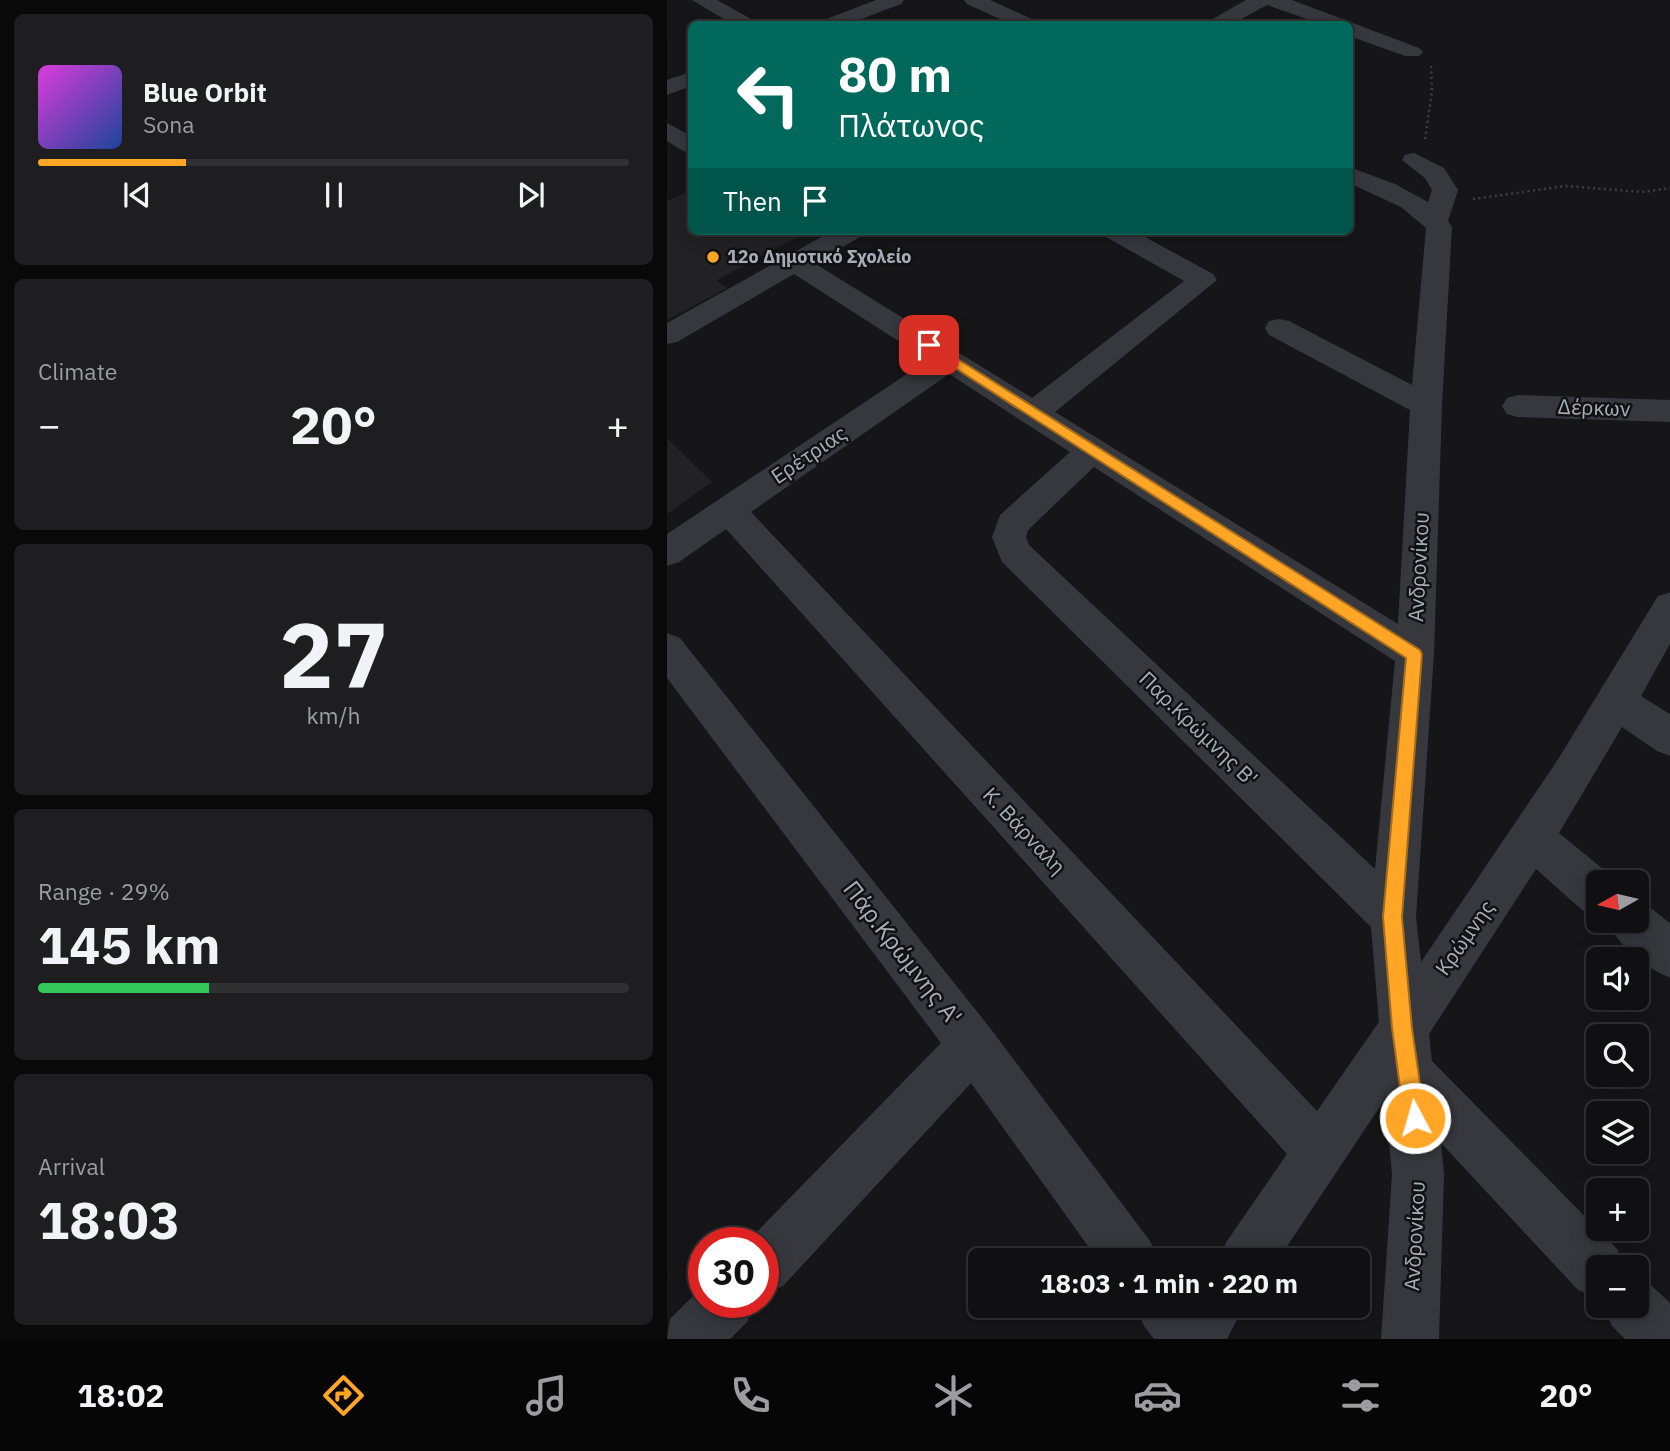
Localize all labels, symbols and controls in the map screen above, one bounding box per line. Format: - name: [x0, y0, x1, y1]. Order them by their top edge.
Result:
- text: 80 m: [838, 42, 952, 105]
- icon: left: [723, 49, 814, 140]
- text: Blue Orbit: [143, 75, 267, 109]
- text: Πλάτωνος: [838, 104, 985, 146]
- text: Sona: [143, 109, 195, 139]
- icon: previous: [118, 176, 156, 214]
- icon: pause: [315, 176, 353, 214]
- icon: next: [512, 176, 550, 214]
- icon: arrive: [796, 182, 834, 220]
- text: Then: [723, 184, 782, 218]
- place label: 12ο Δημοτικό Σχολείο: [727, 245, 912, 268]
- marker: 12ο Δημοτικό Σχολείο: [705, 249, 721, 265]
- pin: [899, 315, 959, 375]
- icon: arrive: [910, 326, 948, 364]
- text: Climate: [38, 356, 117, 386]
- text: 20°: [290, 391, 377, 458]
- street label: Δέρκων: [1557, 392, 1631, 422]
- text: −: [38, 400, 61, 449]
- text: +: [606, 400, 629, 449]
- street label: Ερέτριας: [765, 419, 852, 490]
- street label: Ανδρονίκου: [1401, 511, 1435, 623]
- text: 27: [279, 595, 388, 713]
- street label: Παρ.Κρώμνης Β': [1134, 665, 1264, 792]
- text: km/h: [306, 700, 361, 730]
- street label: Κ. Βάρναλη: [977, 781, 1072, 880]
- north arrow: [1586, 870, 1649, 933]
- map controls: [1586, 870, 1649, 1318]
- street label: Πάρ.Κρώμνης Α': [836, 874, 969, 1031]
- text: Range · 29%: [38, 876, 170, 906]
- street label: Κρώμνης: [1428, 894, 1500, 980]
- text: 145 km: [38, 911, 220, 978]
- button: sound: [1586, 947, 1649, 1010]
- button: search: [1586, 1024, 1649, 1087]
- position arrow: [1378, 1081, 1452, 1155]
- button: layers: [1586, 1101, 1649, 1164]
- text: Arrival: [38, 1151, 105, 1181]
- button: +: [1586, 1178, 1649, 1241]
- street label: Ανδρονίκου: [1397, 1180, 1431, 1292]
- text: 18:03: [38, 1186, 180, 1253]
- speed limit sign: 30: [688, 1227, 779, 1318]
- button: −: [1586, 1255, 1649, 1318]
- text: 18:03 · 1 min · 220 m: [1040, 1266, 1298, 1300]
- icon: directions: [319, 1371, 368, 1420]
- icon: music: [522, 1371, 571, 1420]
- icon: phone: [726, 1371, 775, 1420]
- icon: climate: [929, 1371, 978, 1420]
- icon: car: [1133, 1371, 1182, 1420]
- icon: filters: [1336, 1371, 1385, 1420]
- text: 18:02: [77, 1374, 165, 1416]
- text: 20°: [1539, 1374, 1593, 1416]

